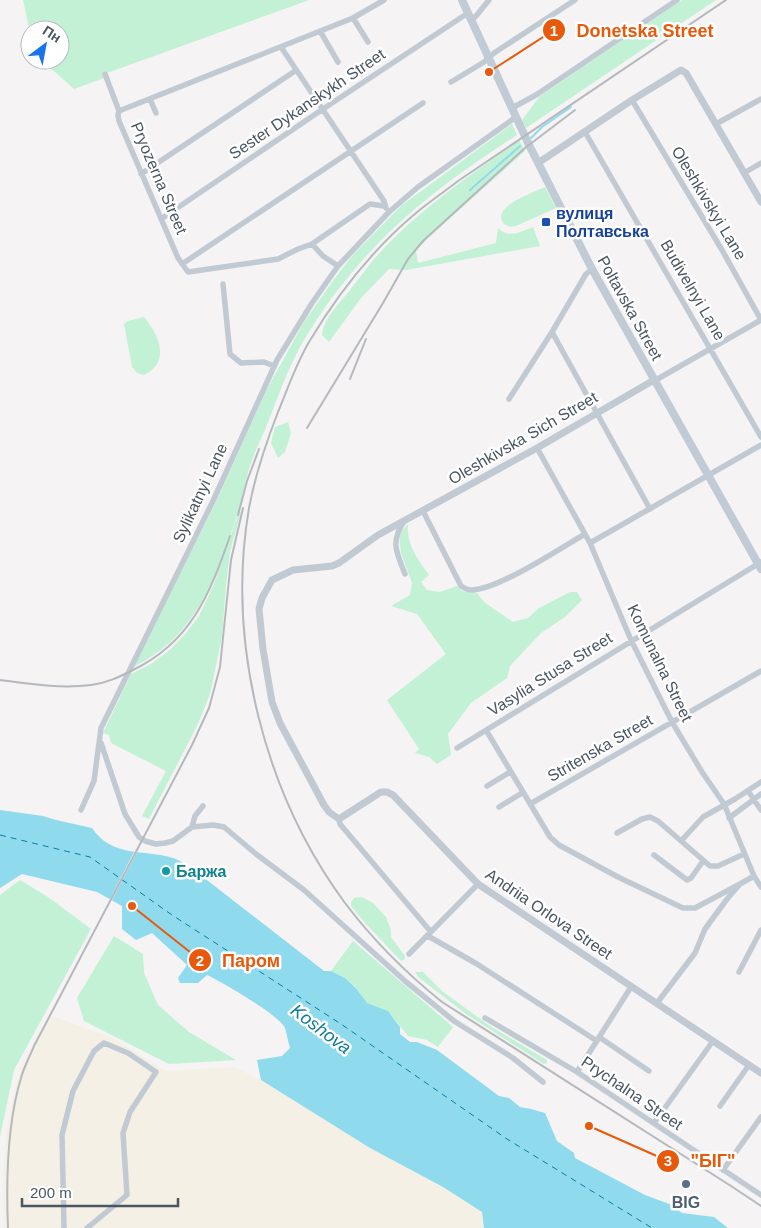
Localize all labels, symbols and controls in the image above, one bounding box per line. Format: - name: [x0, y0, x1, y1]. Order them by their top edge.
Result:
- callout: Donetska Street: [541, 14, 723, 47]
- north arrow: [20, 20, 70, 70]
- text: Donetska Street: [576, 21, 714, 41]
- text: Пн: [40, 22, 64, 46]
- text: 1: [550, 22, 558, 39]
- street label: Sester Dykanskykh Street: [226, 45, 389, 163]
- street label: Pryozerna Street: [128, 119, 190, 237]
- street label: Oleshkivskyi Lane: [669, 143, 750, 263]
- place label: вулиця Полтавська: [556, 205, 649, 240]
- marker: вулиця Полтавська: [540, 216, 552, 228]
- street label: Budivelnyi Lane: [657, 237, 729, 343]
- street label: Poltavska Street: [594, 253, 666, 364]
- street label: Oleshkivska Sich Street: [446, 388, 601, 488]
- street label: Sylikatnyi Lane: [170, 441, 230, 545]
- street label: Komunalna Street: [624, 602, 696, 725]
- street label: Vasylia Stusa Street: [485, 629, 616, 719]
- street label: Stritenska Street: [545, 711, 656, 785]
- place label: Баржа: [176, 863, 227, 880]
- marker: Баржа: [160, 865, 172, 877]
- street label: Andriia Orlova Street: [483, 865, 616, 963]
- callout: Паром: [187, 944, 290, 977]
- text: Паром: [222, 951, 280, 971]
- text: 2: [196, 952, 204, 969]
- water label: Koshova: [287, 1000, 355, 1058]
- street label: Prychalna Street: [578, 1053, 686, 1133]
- callout: "БІГ": [655, 1144, 746, 1177]
- text: "БІГ": [690, 1151, 736, 1171]
- text: 3: [664, 1152, 672, 1169]
- scale bar: [22, 1176, 179, 1208]
- marker: BIG: [680, 1178, 692, 1190]
- text: 200 m: [30, 1184, 72, 1201]
- place label: BIG: [672, 1194, 700, 1211]

